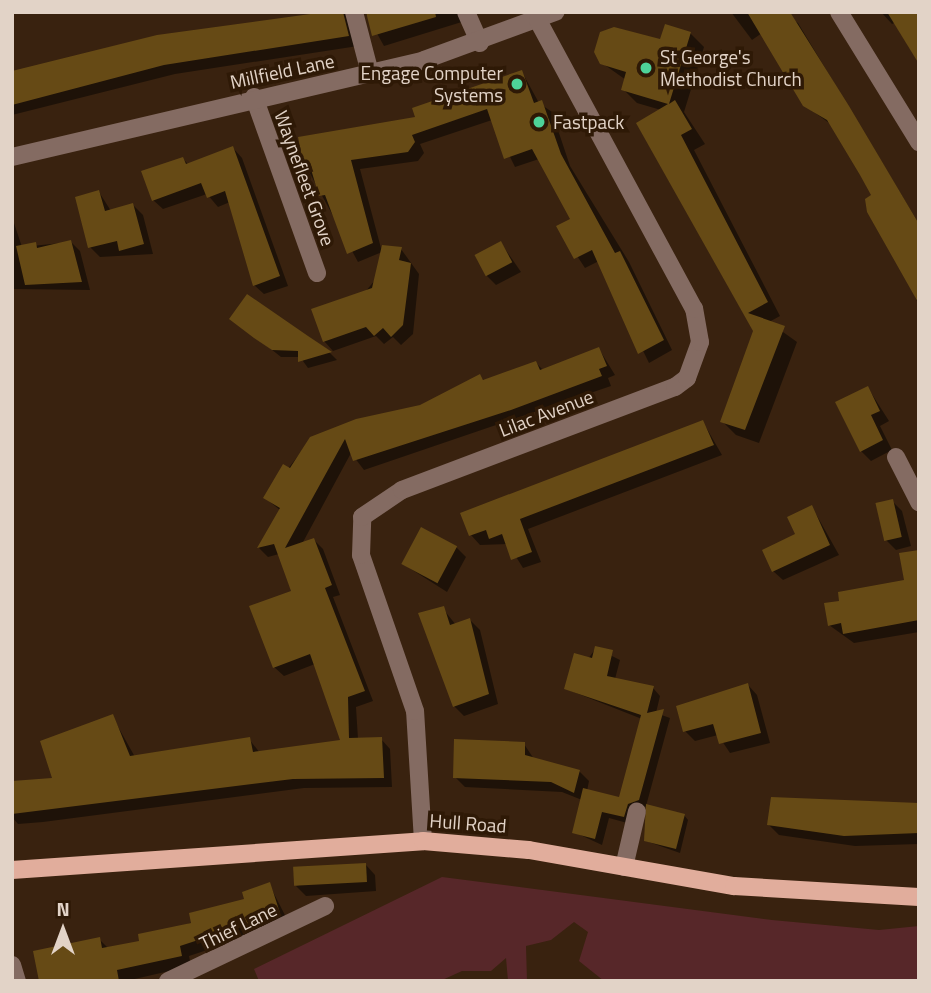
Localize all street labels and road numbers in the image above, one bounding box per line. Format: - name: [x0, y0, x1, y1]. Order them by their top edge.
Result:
- street label: Millfield Lane: [228, 49, 336, 93]
- street label: Waynefleet Grove: [270, 107, 340, 249]
- street label: Lilac Avenue: [496, 385, 596, 441]
- street label: Hull Road: [429, 809, 507, 837]
- street label: Thief Lane: [196, 898, 280, 954]

